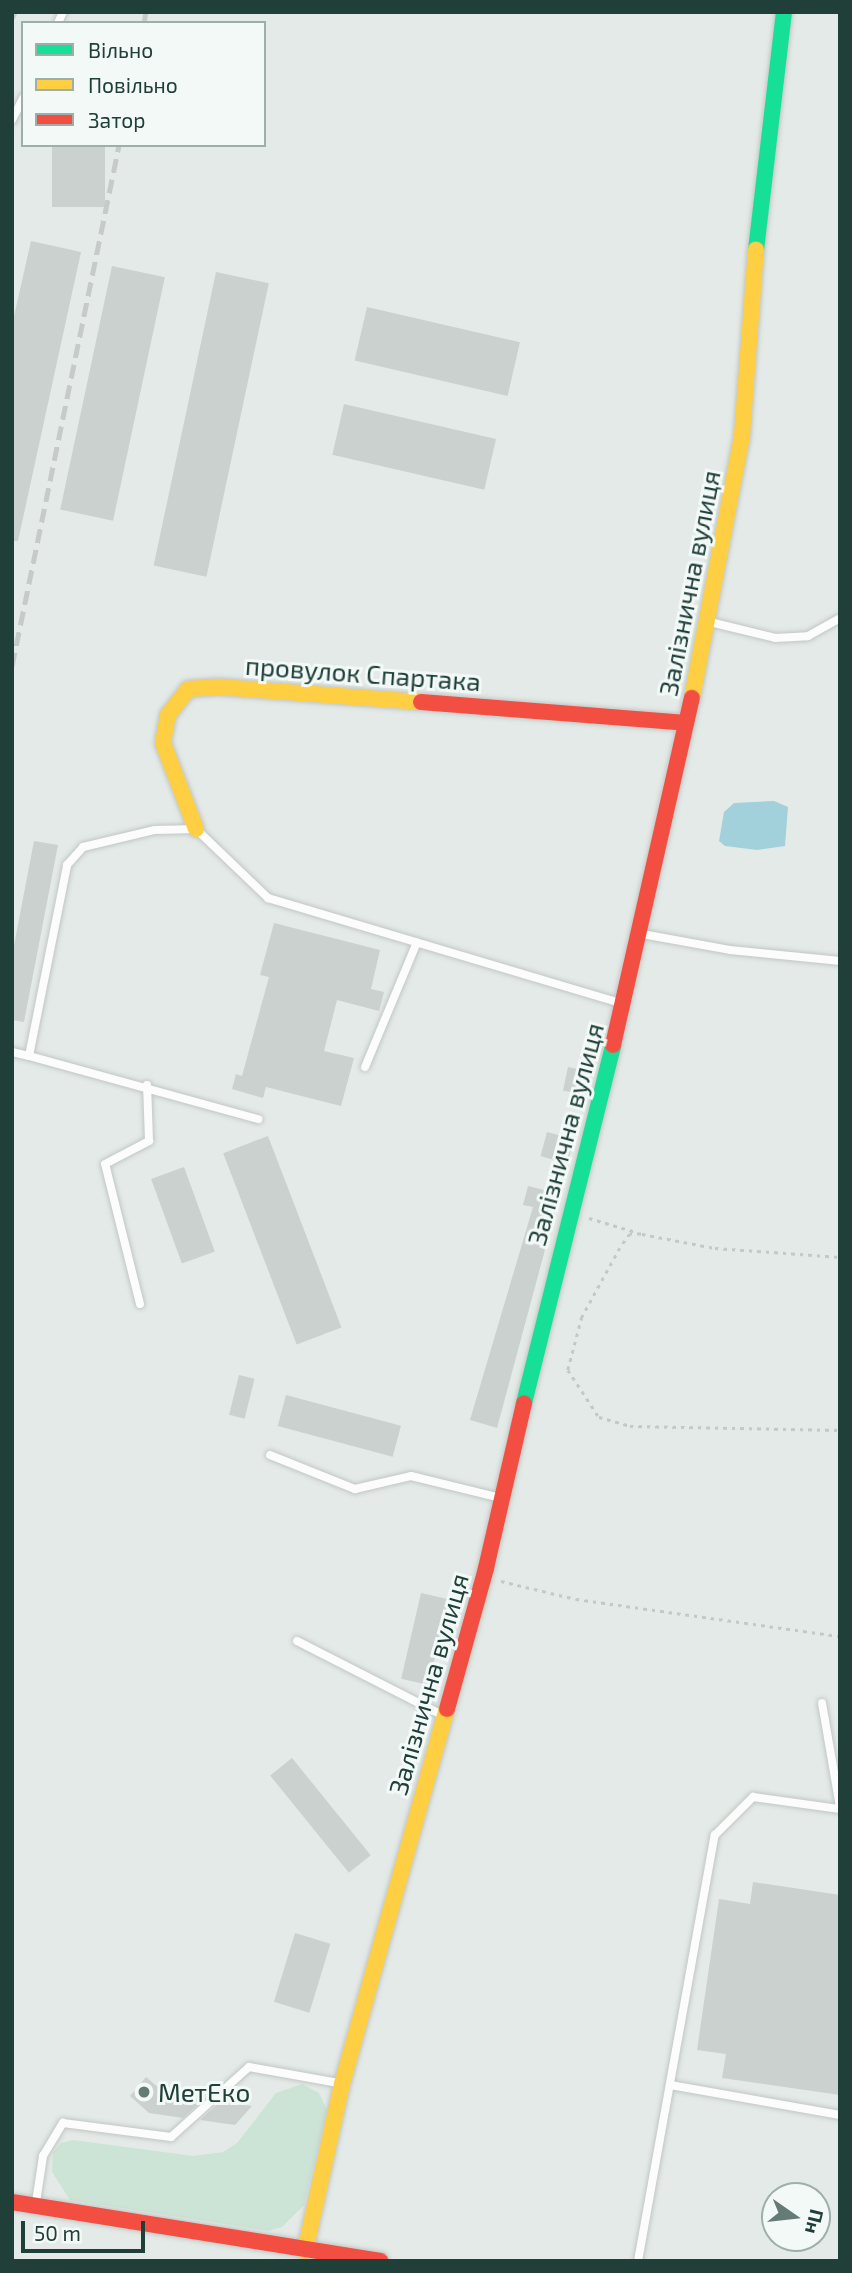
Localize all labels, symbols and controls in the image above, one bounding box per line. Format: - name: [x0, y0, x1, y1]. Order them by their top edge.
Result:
- legend: [21, 21, 266, 147]
- text: Вільно: [88, 37, 153, 62]
- text: Повільно: [88, 72, 178, 97]
- text: Затор: [88, 107, 146, 132]
- street label: Залізнична вулиця: [652, 468, 726, 698]
- street label: провулок Спартака: [244, 649, 482, 697]
- street label: Залізнична вулиця: [520, 1019, 610, 1249]
- street label: Залізнична вулиця: [381, 1570, 475, 1798]
- place label: МетЕко: [158, 2076, 250, 2108]
- marker: МетЕко: [136, 2084, 152, 2100]
- north arrow: [761, 2182, 831, 2252]
- scale bar: [24, 2206, 149, 2250]
- text: Пн: [801, 2207, 829, 2236]
- text: 50 m: [34, 2220, 81, 2245]

